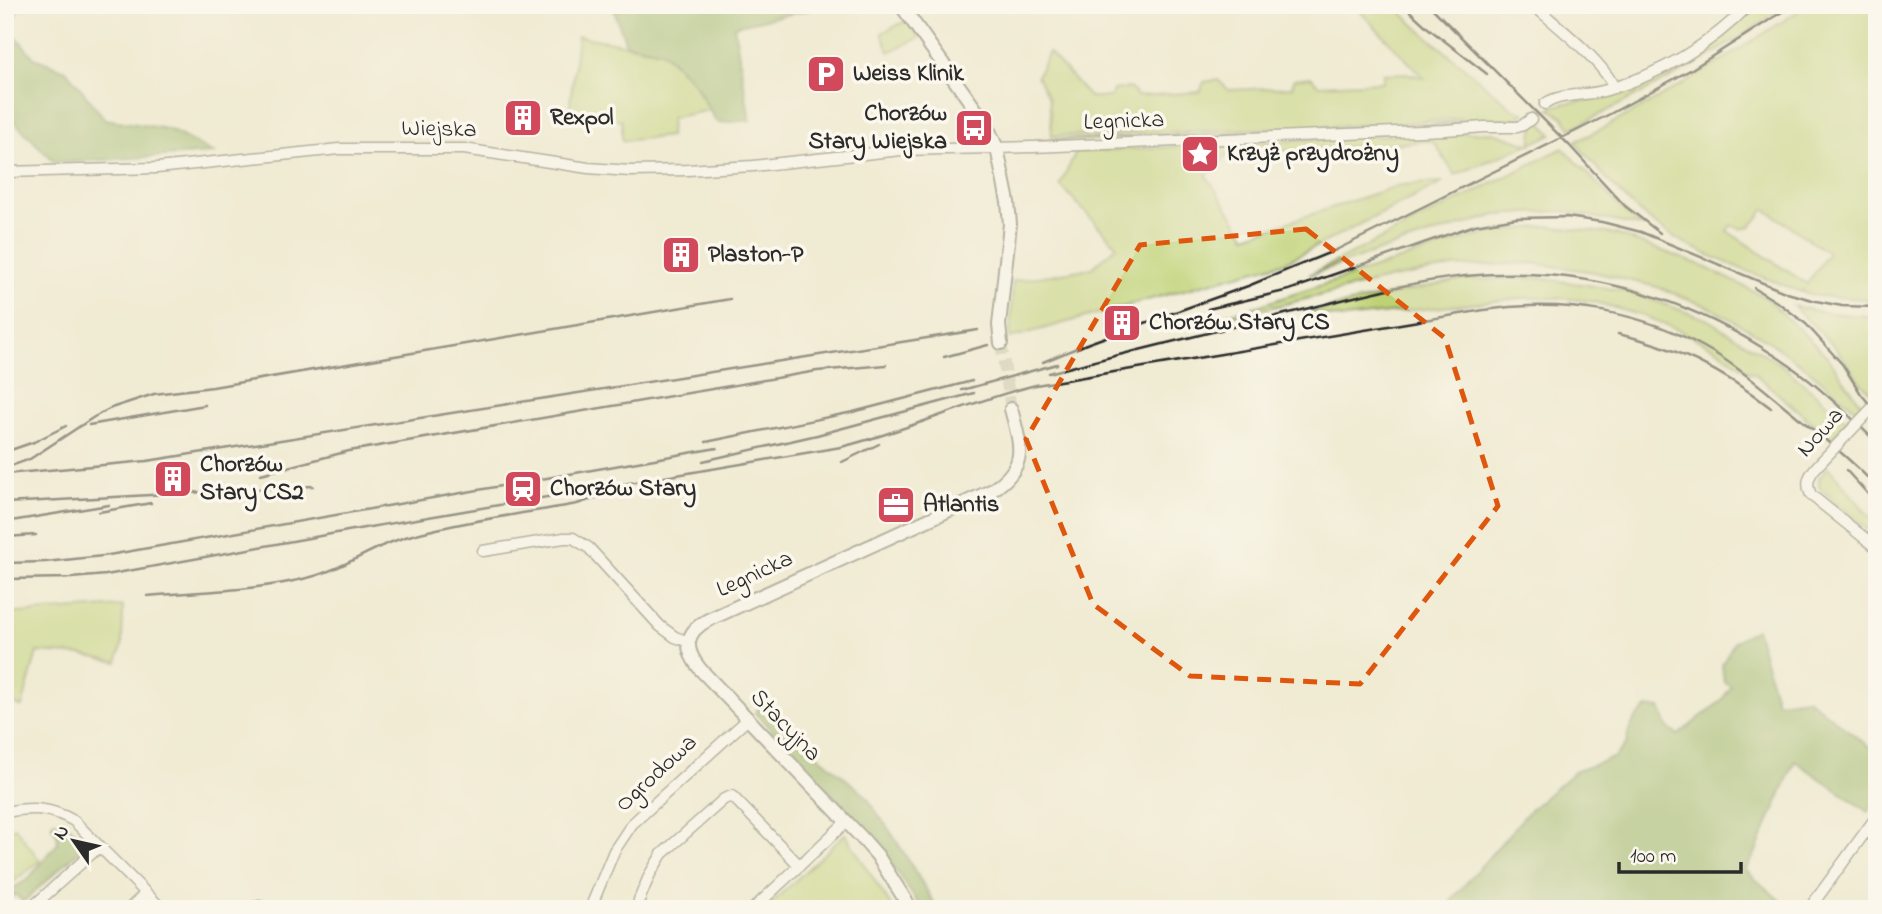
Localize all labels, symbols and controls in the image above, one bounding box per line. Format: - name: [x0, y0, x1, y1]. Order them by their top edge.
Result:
- parking icon: Weiss Klinik: [805, 53, 847, 95]
- place label: Weiss Klinik: [853, 57, 964, 92]
- building icon: Rexpol: [502, 97, 544, 139]
- place label: Chorzów Stary Wiejska: [808, 97, 947, 161]
- place label: Rexpol: [550, 101, 614, 136]
- street label: Legnicka: [1083, 103, 1165, 141]
- bus stop icon: Chorzów Stary Wiejska: [953, 107, 995, 149]
- street label: Wiejska: [401, 112, 477, 148]
- place icon: Krzyż przydrożny: [1179, 133, 1221, 175]
- place label: Krzyż przydrożny: [1227, 137, 1399, 173]
- building icon: Plaston-P: [660, 234, 702, 276]
- place label: Plaston-P: [708, 238, 804, 273]
- building icon: Chorzów Stary CS: [1101, 302, 1143, 344]
- place label: Chorzów Stary CS: [1149, 306, 1330, 342]
- street label: Nowa: [1789, 400, 1853, 466]
- place label: Chorzów Stary CS2: [200, 448, 304, 512]
- building icon: Chorzów Stary CS2: [152, 458, 194, 500]
- station icon: Chorzów Stary: [502, 468, 544, 510]
- place label: Chorzów Stary: [550, 472, 696, 508]
- office icon: Atlantis: [875, 484, 917, 526]
- place label: Atlantis: [923, 488, 999, 523]
- street label: Legnicka: [711, 542, 799, 608]
- street label: Stacyjna: [740, 681, 829, 771]
- street label: Ogrodowa: [608, 727, 706, 821]
- north arrow: [38, 806, 108, 876]
- text: N: [47, 820, 77, 846]
- scale bar: [1619, 830, 1742, 874]
- text: 100 m: [1630, 842, 1676, 872]

